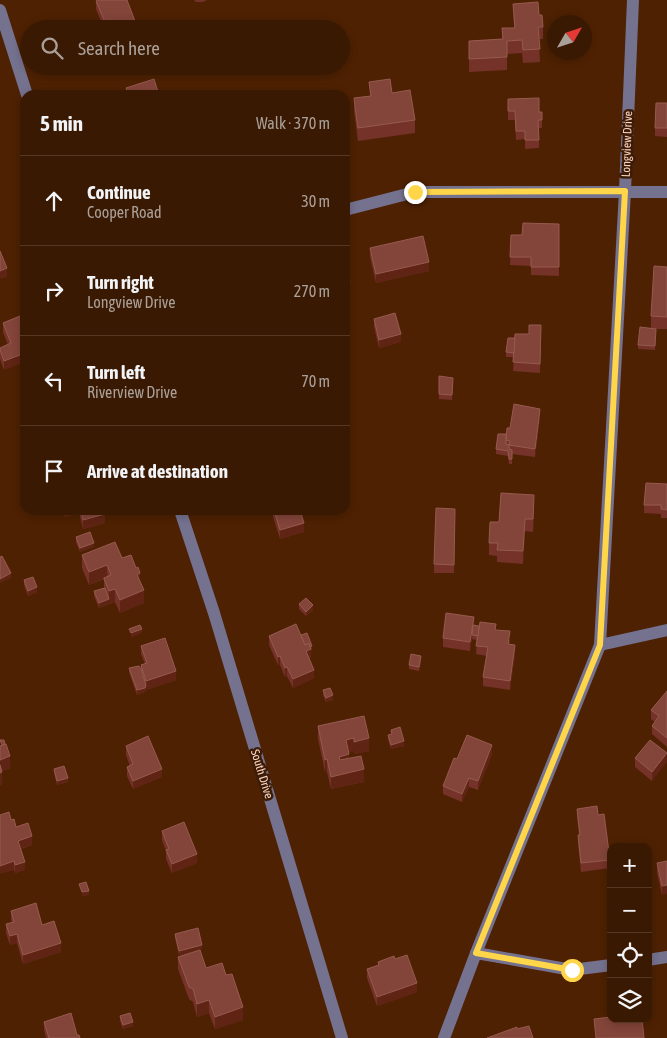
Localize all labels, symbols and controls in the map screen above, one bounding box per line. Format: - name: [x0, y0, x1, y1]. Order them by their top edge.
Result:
- north arrow: [547, 15, 592, 60]
- search box: [20, 20, 350, 75]
- icon: search: [38, 34, 66, 62]
- text: Search here: [78, 37, 160, 59]
- text: 5 min: [40, 111, 83, 135]
- street label: Longview Drive: [619, 111, 635, 177]
- text: Walk · 370 m: [256, 114, 330, 132]
- text: Continue: [87, 181, 151, 203]
- route end: [404, 181, 427, 204]
- icon: ahead: [40, 187, 68, 215]
- text: 30 m: [301, 192, 330, 210]
- text: Cooper Road: [87, 203, 162, 221]
- text: Turn right: [87, 271, 154, 293]
- icon: right: [40, 277, 68, 305]
- text: 270 m: [294, 282, 330, 300]
- text: Longview Drive: [87, 293, 176, 311]
- text: Turn left: [87, 361, 145, 383]
- icon: left: [40, 367, 68, 395]
- text: 70 m: [301, 372, 330, 390]
- text: Riverview Drive: [87, 383, 177, 401]
- icon: arrive: [40, 457, 68, 485]
- text: Arrive at destination: [87, 460, 228, 482]
- street label: South Drive: [248, 748, 276, 800]
- map controls: [607, 843, 652, 1023]
- button: +: [607, 843, 652, 888]
- button: −: [607, 888, 652, 933]
- button: locate: [607, 933, 652, 978]
- route start: [561, 959, 584, 982]
- button: layers: [607, 978, 652, 1023]

